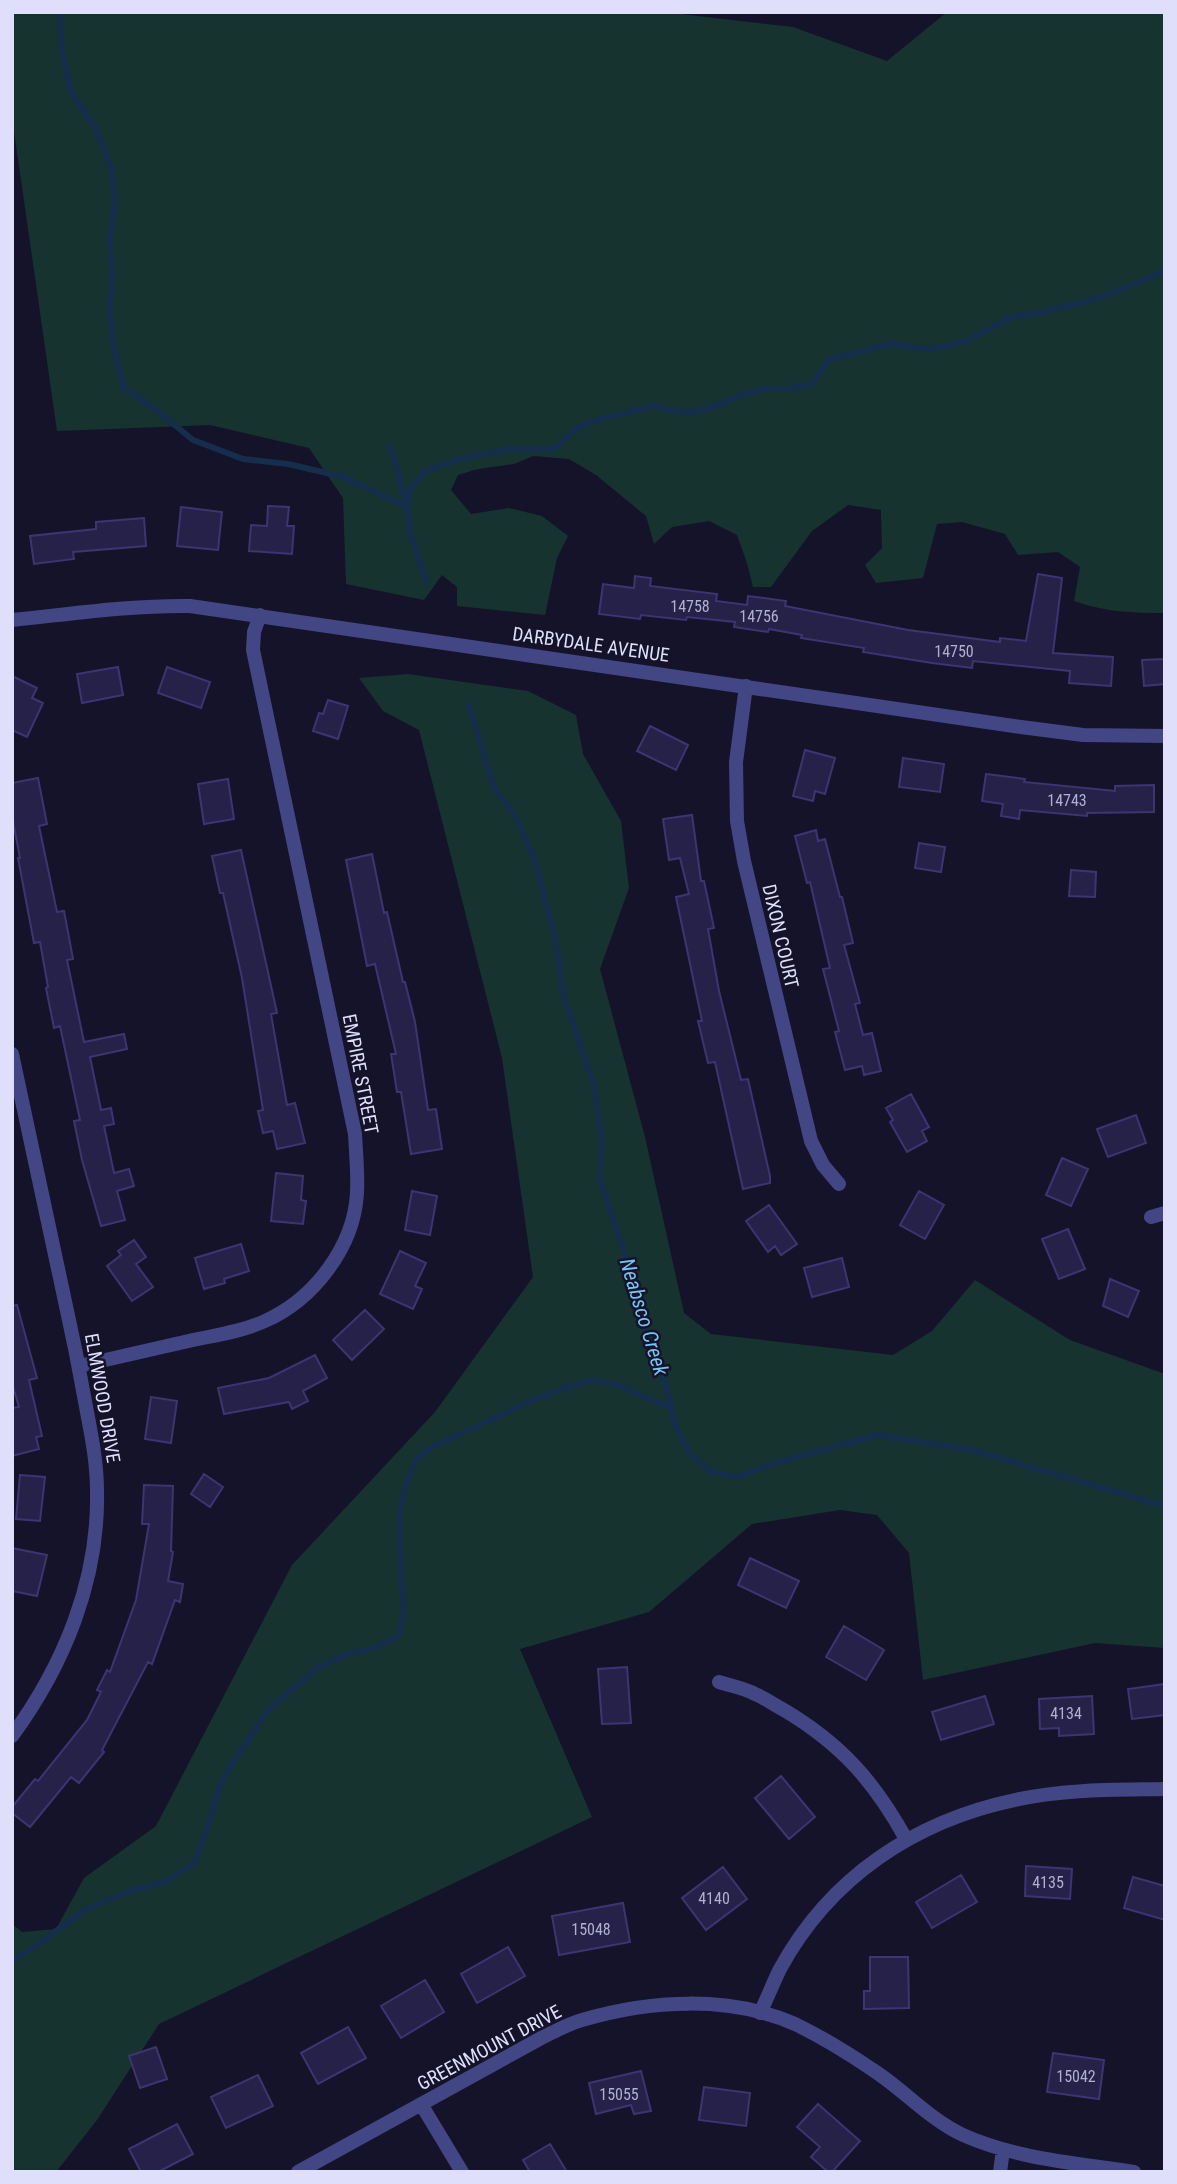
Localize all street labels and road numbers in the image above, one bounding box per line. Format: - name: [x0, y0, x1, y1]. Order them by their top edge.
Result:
- street label: DARBYDALE AVENUE: [511, 622, 671, 667]
- street label: DIXON COURT: [757, 882, 804, 990]
- street label: EMPIRE STREET: [338, 1012, 383, 1136]
- street label: ELMWOOD DRIVE: [80, 1332, 125, 1465]
- street label: GREENMOUNT DRIVE: [413, 2000, 565, 2095]

